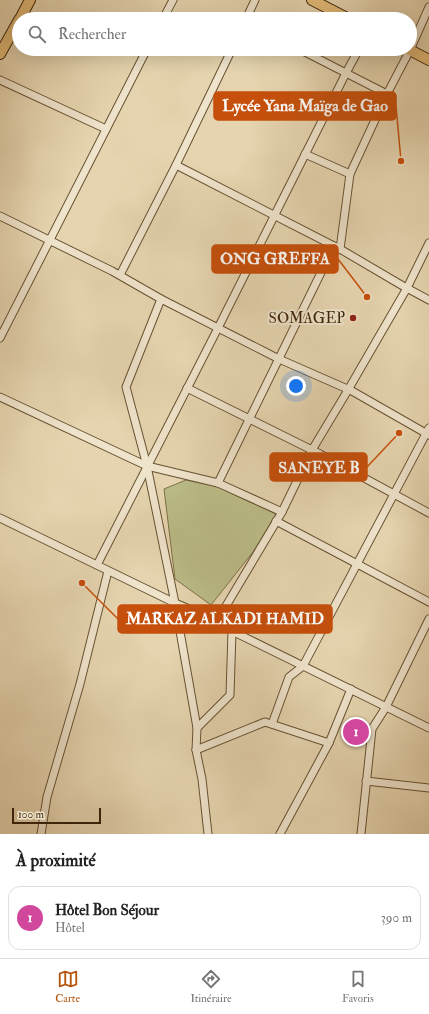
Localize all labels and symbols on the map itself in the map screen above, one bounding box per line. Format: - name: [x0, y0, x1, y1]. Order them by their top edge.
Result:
- callout: Lycée Yana Maïga de Gao: [214, 92, 396, 120]
- text: Lycée Yana Maïga de Gao: [222, 96, 388, 117]
- callout: ONG GREFFA: [212, 245, 338, 273]
- text: ONG GREFFA: [220, 249, 331, 269]
- place label: SOMAGEP: [269, 309, 345, 328]
- marker: SOMAGEP: [348, 313, 358, 323]
- your location: [286, 376, 306, 396]
- callout: SANEYE B: [270, 453, 367, 481]
- text: SANEYE B: [278, 458, 360, 478]
- callout: MARKAZ ALKADI HAMID: [118, 605, 332, 633]
- text: MARKAZ ALKADI HAMID: [125, 609, 324, 629]
- pin: 1: [343, 717, 369, 747]
- scale bar: [12, 806, 101, 825]

